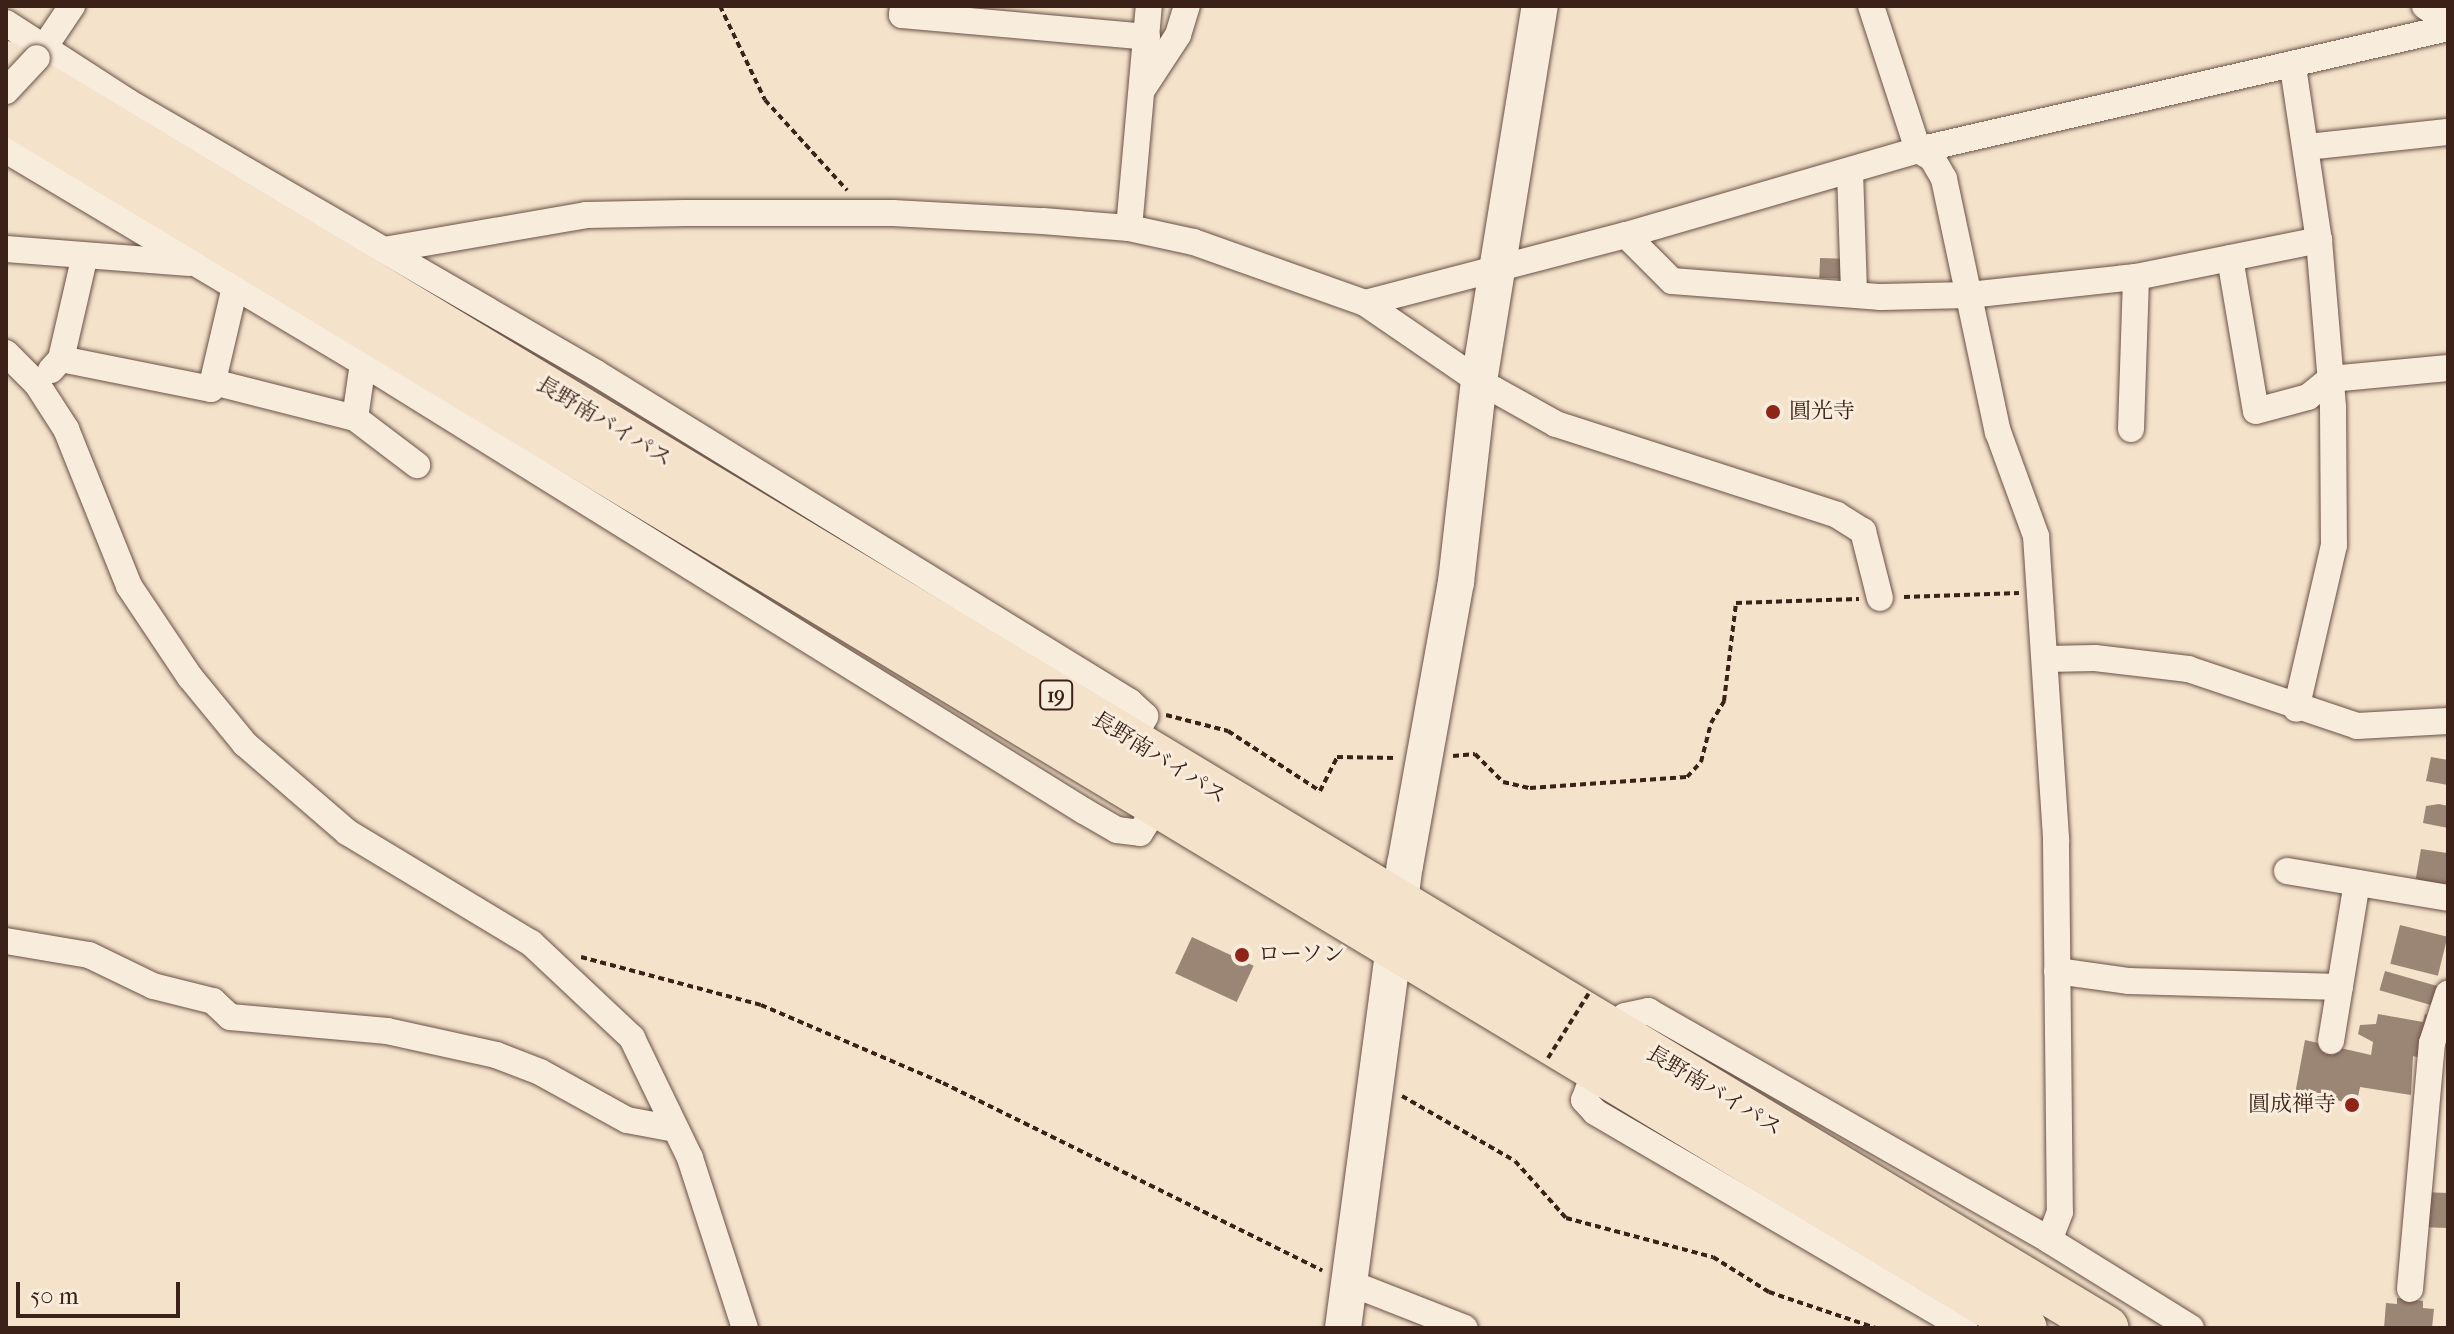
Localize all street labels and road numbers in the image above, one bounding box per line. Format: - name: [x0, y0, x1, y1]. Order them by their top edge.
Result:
- street label: 長野南バイパス: [531, 371, 677, 473]
- road number: 19: [1038, 679, 1074, 711]
- street label: 長野南バイパス: [1087, 706, 1231, 810]
- street label: 長野南バイパス: [1641, 1040, 1787, 1142]

